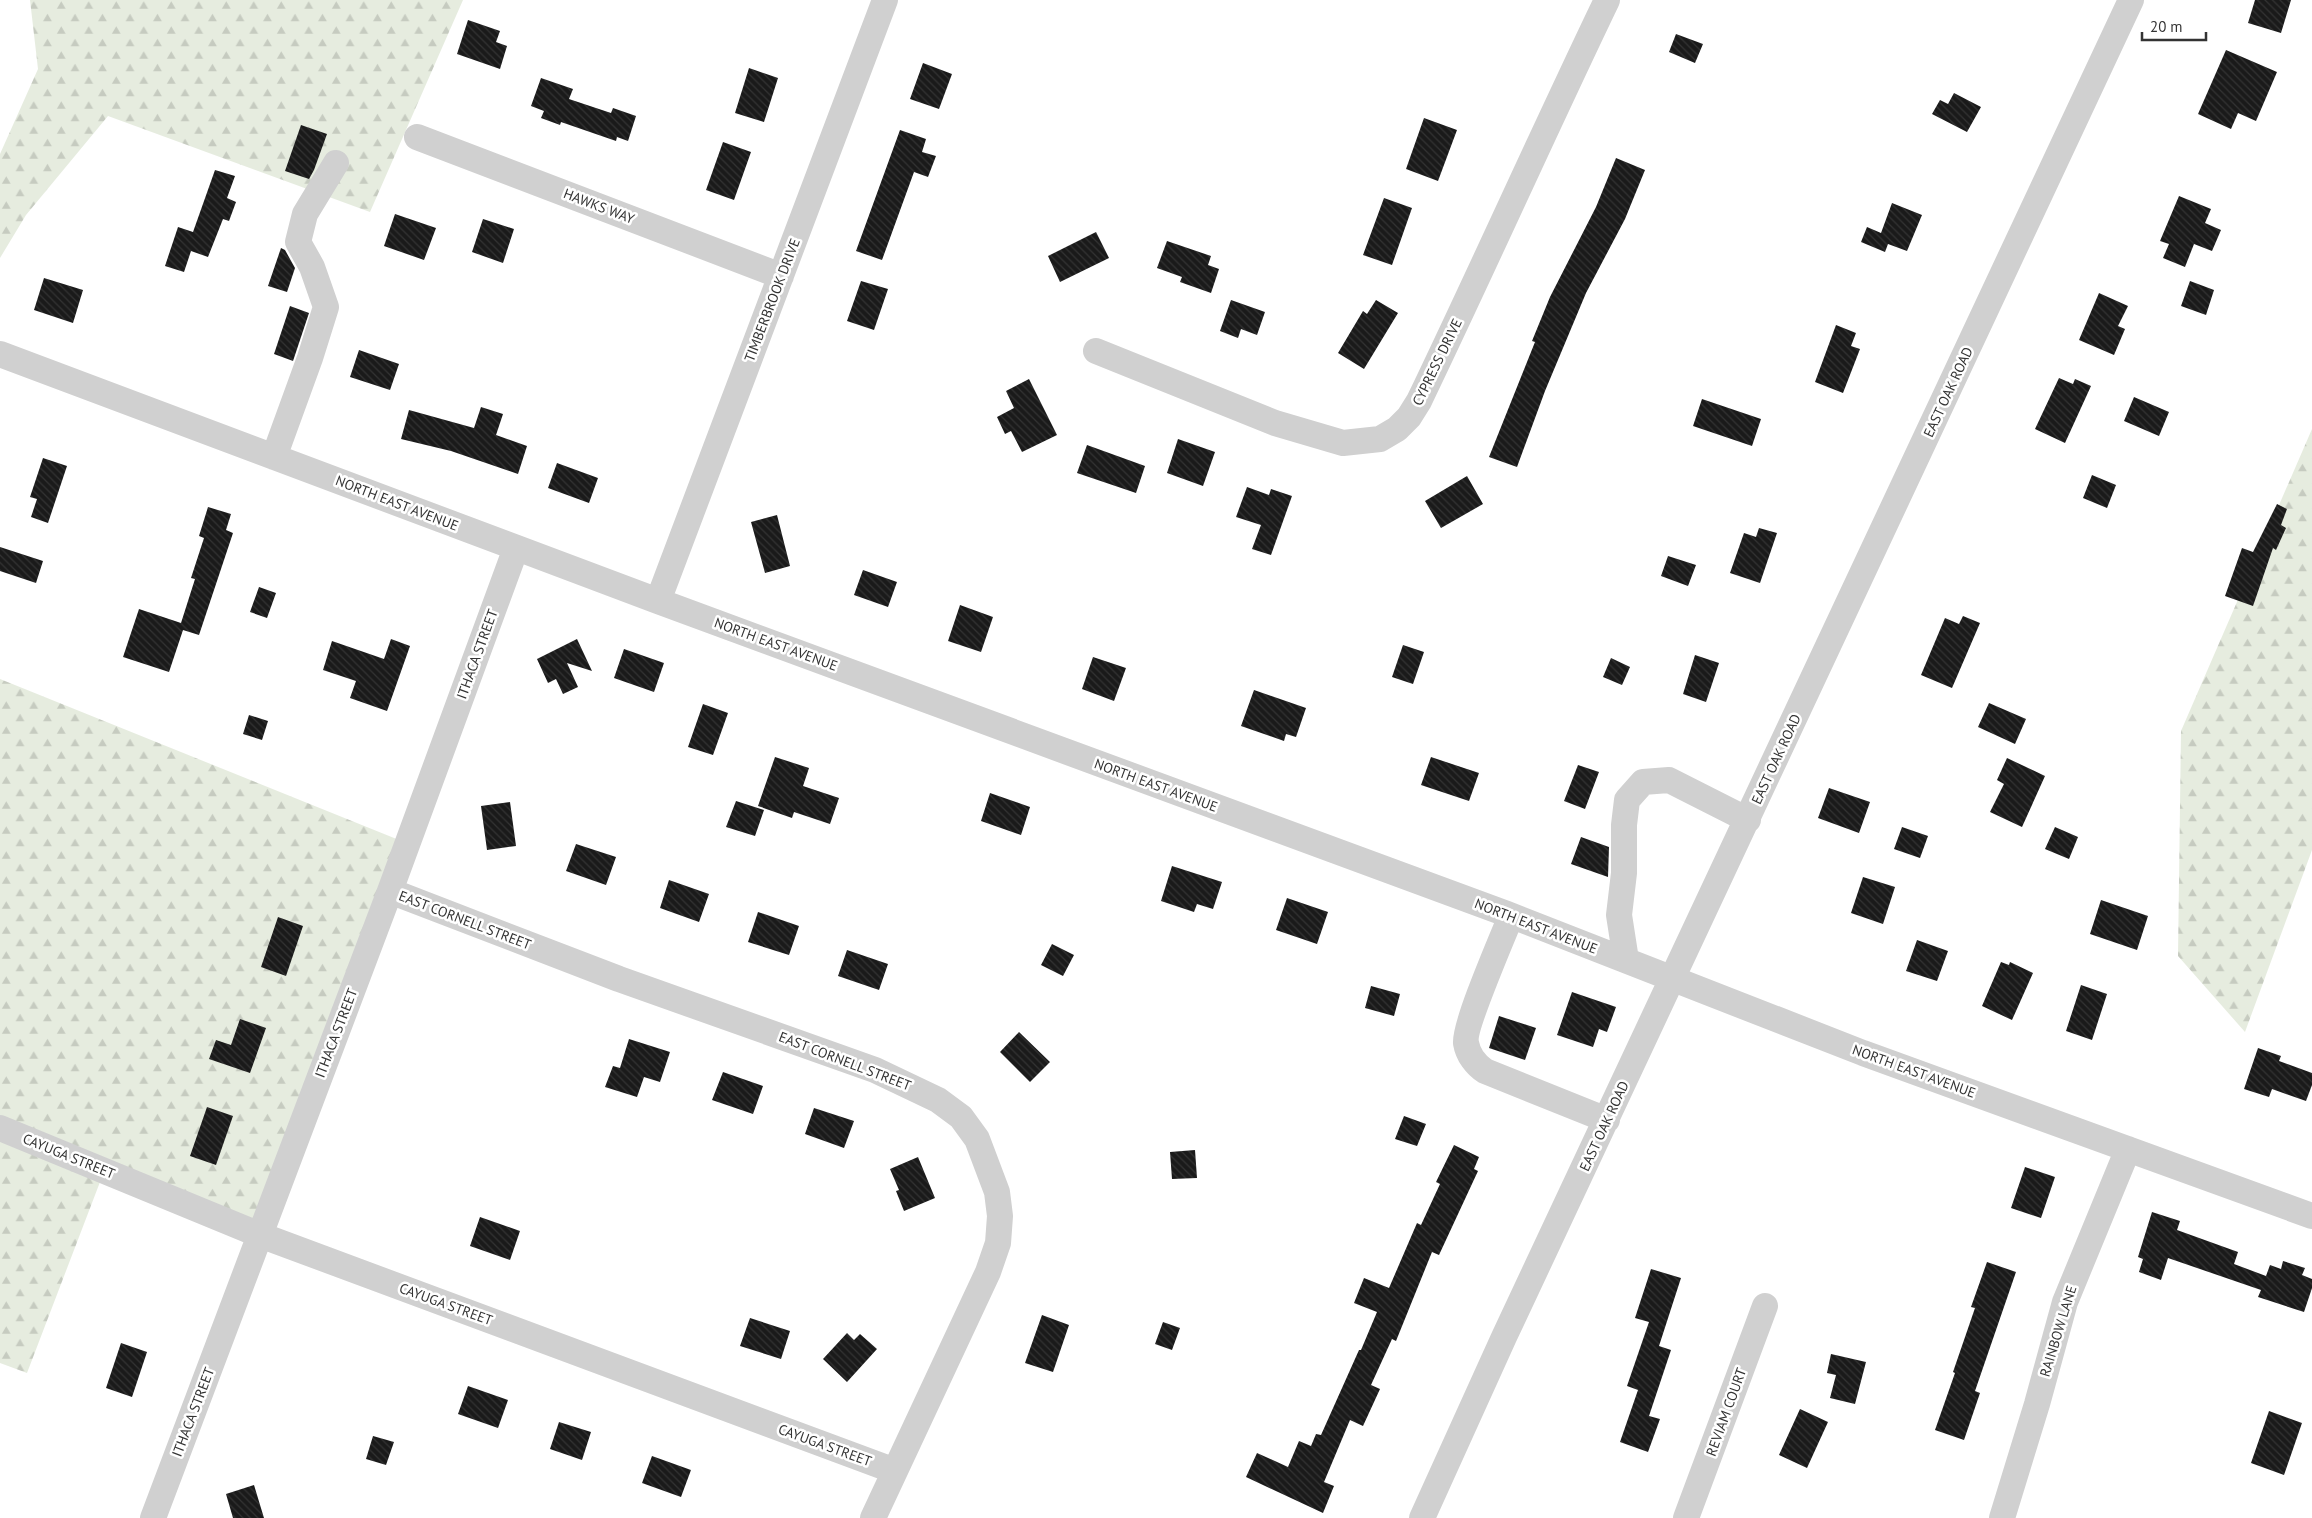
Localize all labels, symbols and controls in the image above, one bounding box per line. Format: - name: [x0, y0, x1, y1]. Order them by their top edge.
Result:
- scale bar: [2142, 10, 2206, 42]
- text: 20 m: [2150, 17, 2183, 36]
- street label: HAWKS WAY: [561, 184, 637, 228]
- street label: TIMBERBROOK DRIVE: [740, 236, 804, 364]
- street label: CYPRESS DRIVE: [1408, 316, 1466, 408]
- street label: EAST OAK ROAD: [1919, 344, 1977, 440]
- street label: NORTH EAST AVENUE: [333, 471, 461, 535]
- street label: ITHACA STREET: [452, 606, 502, 701]
- street label: NORTH EAST AVENUE: [712, 613, 840, 675]
- street label: EAST OAK ROAD: [1747, 711, 1805, 807]
- street label: NORTH EAST AVENUE: [1092, 754, 1220, 816]
- street label: EAST CORNELL STREET: [396, 886, 534, 954]
- street label: NORTH EAST AVENUE: [1472, 894, 1600, 958]
- street label: ITHACA STREET: [311, 986, 361, 1080]
- street label: EAST CORNELL STREET: [776, 1027, 914, 1095]
- street label: NORTH EAST AVENUE: [1850, 1040, 1978, 1102]
- street label: EAST OAK ROAD: [1575, 1078, 1633, 1174]
- street label: CAYUGA STREET: [20, 1129, 118, 1183]
- street label: CAYUGA STREET: [397, 1279, 495, 1329]
- street label: RAINBOW LANE: [2036, 1283, 2080, 1379]
- street label: ITHACA STREET: [168, 1365, 218, 1459]
- street label: REVIAM COURT: [1702, 1365, 1750, 1459]
- street label: CAYUGA STREET: [776, 1420, 874, 1470]

